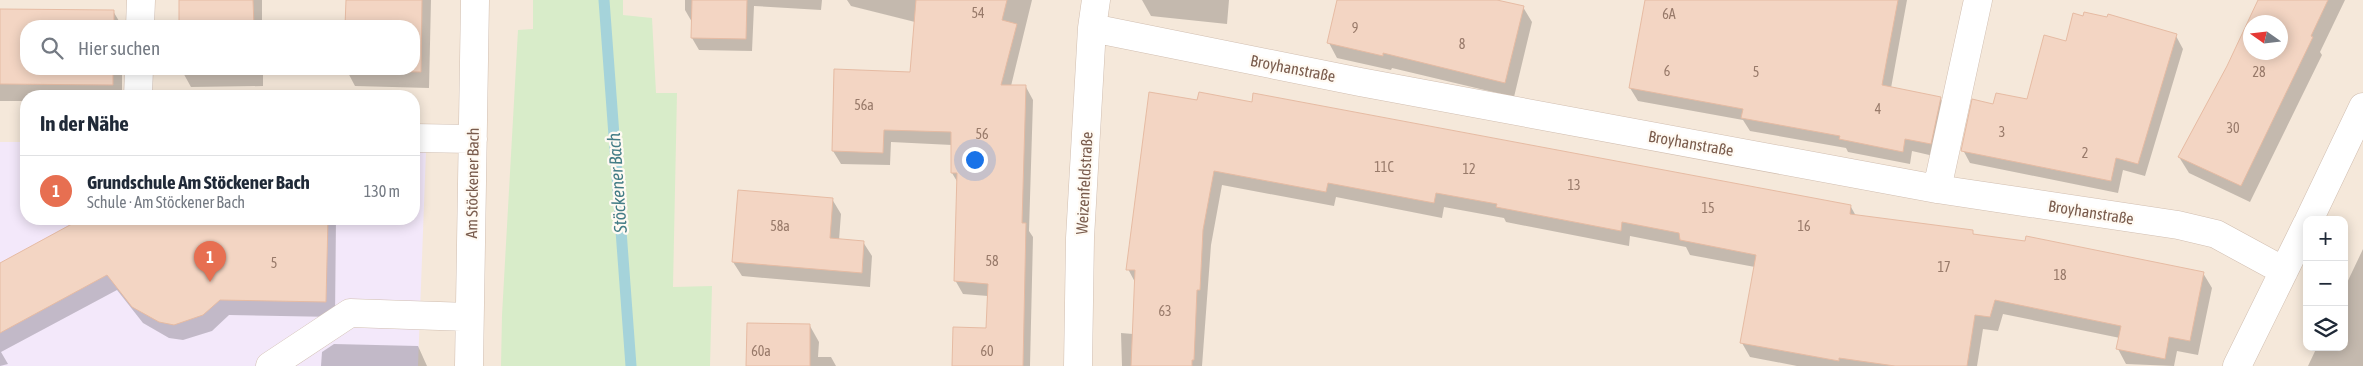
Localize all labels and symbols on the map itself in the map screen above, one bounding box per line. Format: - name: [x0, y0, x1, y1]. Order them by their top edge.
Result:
- house number: 54: [971, 5, 985, 21]
- house number: 6A: [1662, 6, 1676, 22]
- north arrow: [2243, 15, 2288, 60]
- house number: 9: [1352, 20, 1358, 36]
- house number: 8: [1459, 36, 1466, 52]
- street label: Broyhanstraße: [1249, 51, 1337, 86]
- house number: 6: [1664, 63, 1671, 79]
- house number: 5: [1753, 64, 1759, 80]
- house number: 28: [2252, 64, 2266, 80]
- house number: 56a: [854, 97, 874, 113]
- house number: 4: [1875, 101, 1882, 117]
- house number: 30: [2226, 120, 2240, 136]
- house number: 3: [1999, 124, 2005, 140]
- house number: 56: [975, 126, 989, 142]
- street label: Am Stöckener Bach: [462, 127, 482, 239]
- street label: Broyhanstraße: [1647, 127, 1735, 160]
- street label: Weizenfeldstraße: [1072, 131, 1096, 235]
- water label: Stöckener Bach: [603, 132, 631, 235]
- house number: 2: [2082, 145, 2088, 161]
- your location: [962, 147, 988, 173]
- house number: 11C: [1374, 159, 1394, 175]
- house number: 12: [1462, 161, 1476, 177]
- house number: 13: [1567, 177, 1581, 193]
- street label: Broyhanstraße: [2047, 196, 2135, 229]
- house number: 15: [1701, 200, 1715, 216]
- house number: 58a: [770, 218, 790, 234]
- house number: 16: [1797, 218, 1811, 234]
- pin: 1: [194, 241, 226, 282]
- house number: 58: [985, 253, 999, 269]
- house number: 5: [271, 255, 277, 271]
- house number: 17: [1937, 259, 1951, 275]
- house number: 18: [2053, 267, 2067, 283]
- house number: 63: [1158, 303, 1172, 319]
- house number: 60a: [751, 343, 771, 359]
- house number: 60: [980, 343, 994, 359]

